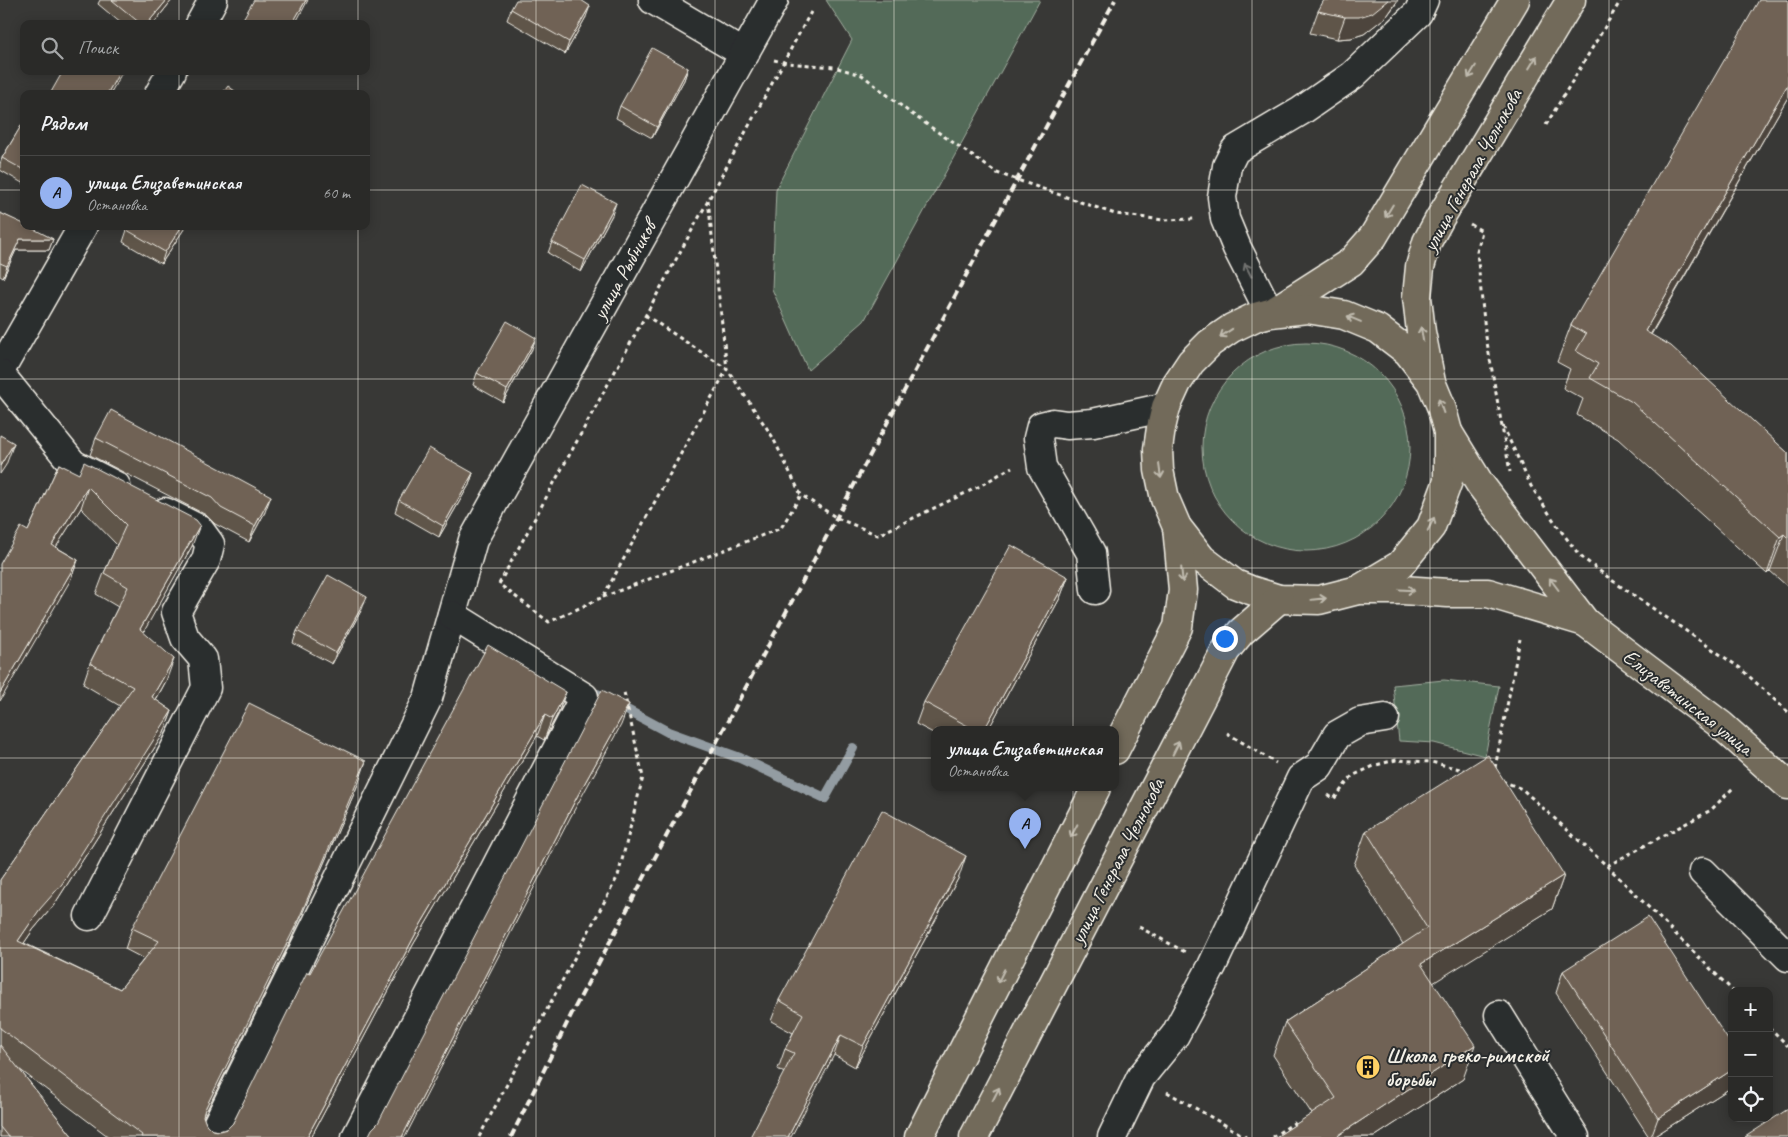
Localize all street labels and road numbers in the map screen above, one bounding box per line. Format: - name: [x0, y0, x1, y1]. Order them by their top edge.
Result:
- street label: улица Генерала Челнокова: [1416, 83, 1528, 258]
- street label: улица Рыбников: [585, 212, 664, 326]
- street label: Елизаветинская улица: [1618, 643, 1760, 762]
- street label: улица Генерала Челнокова: [1063, 773, 1171, 950]

